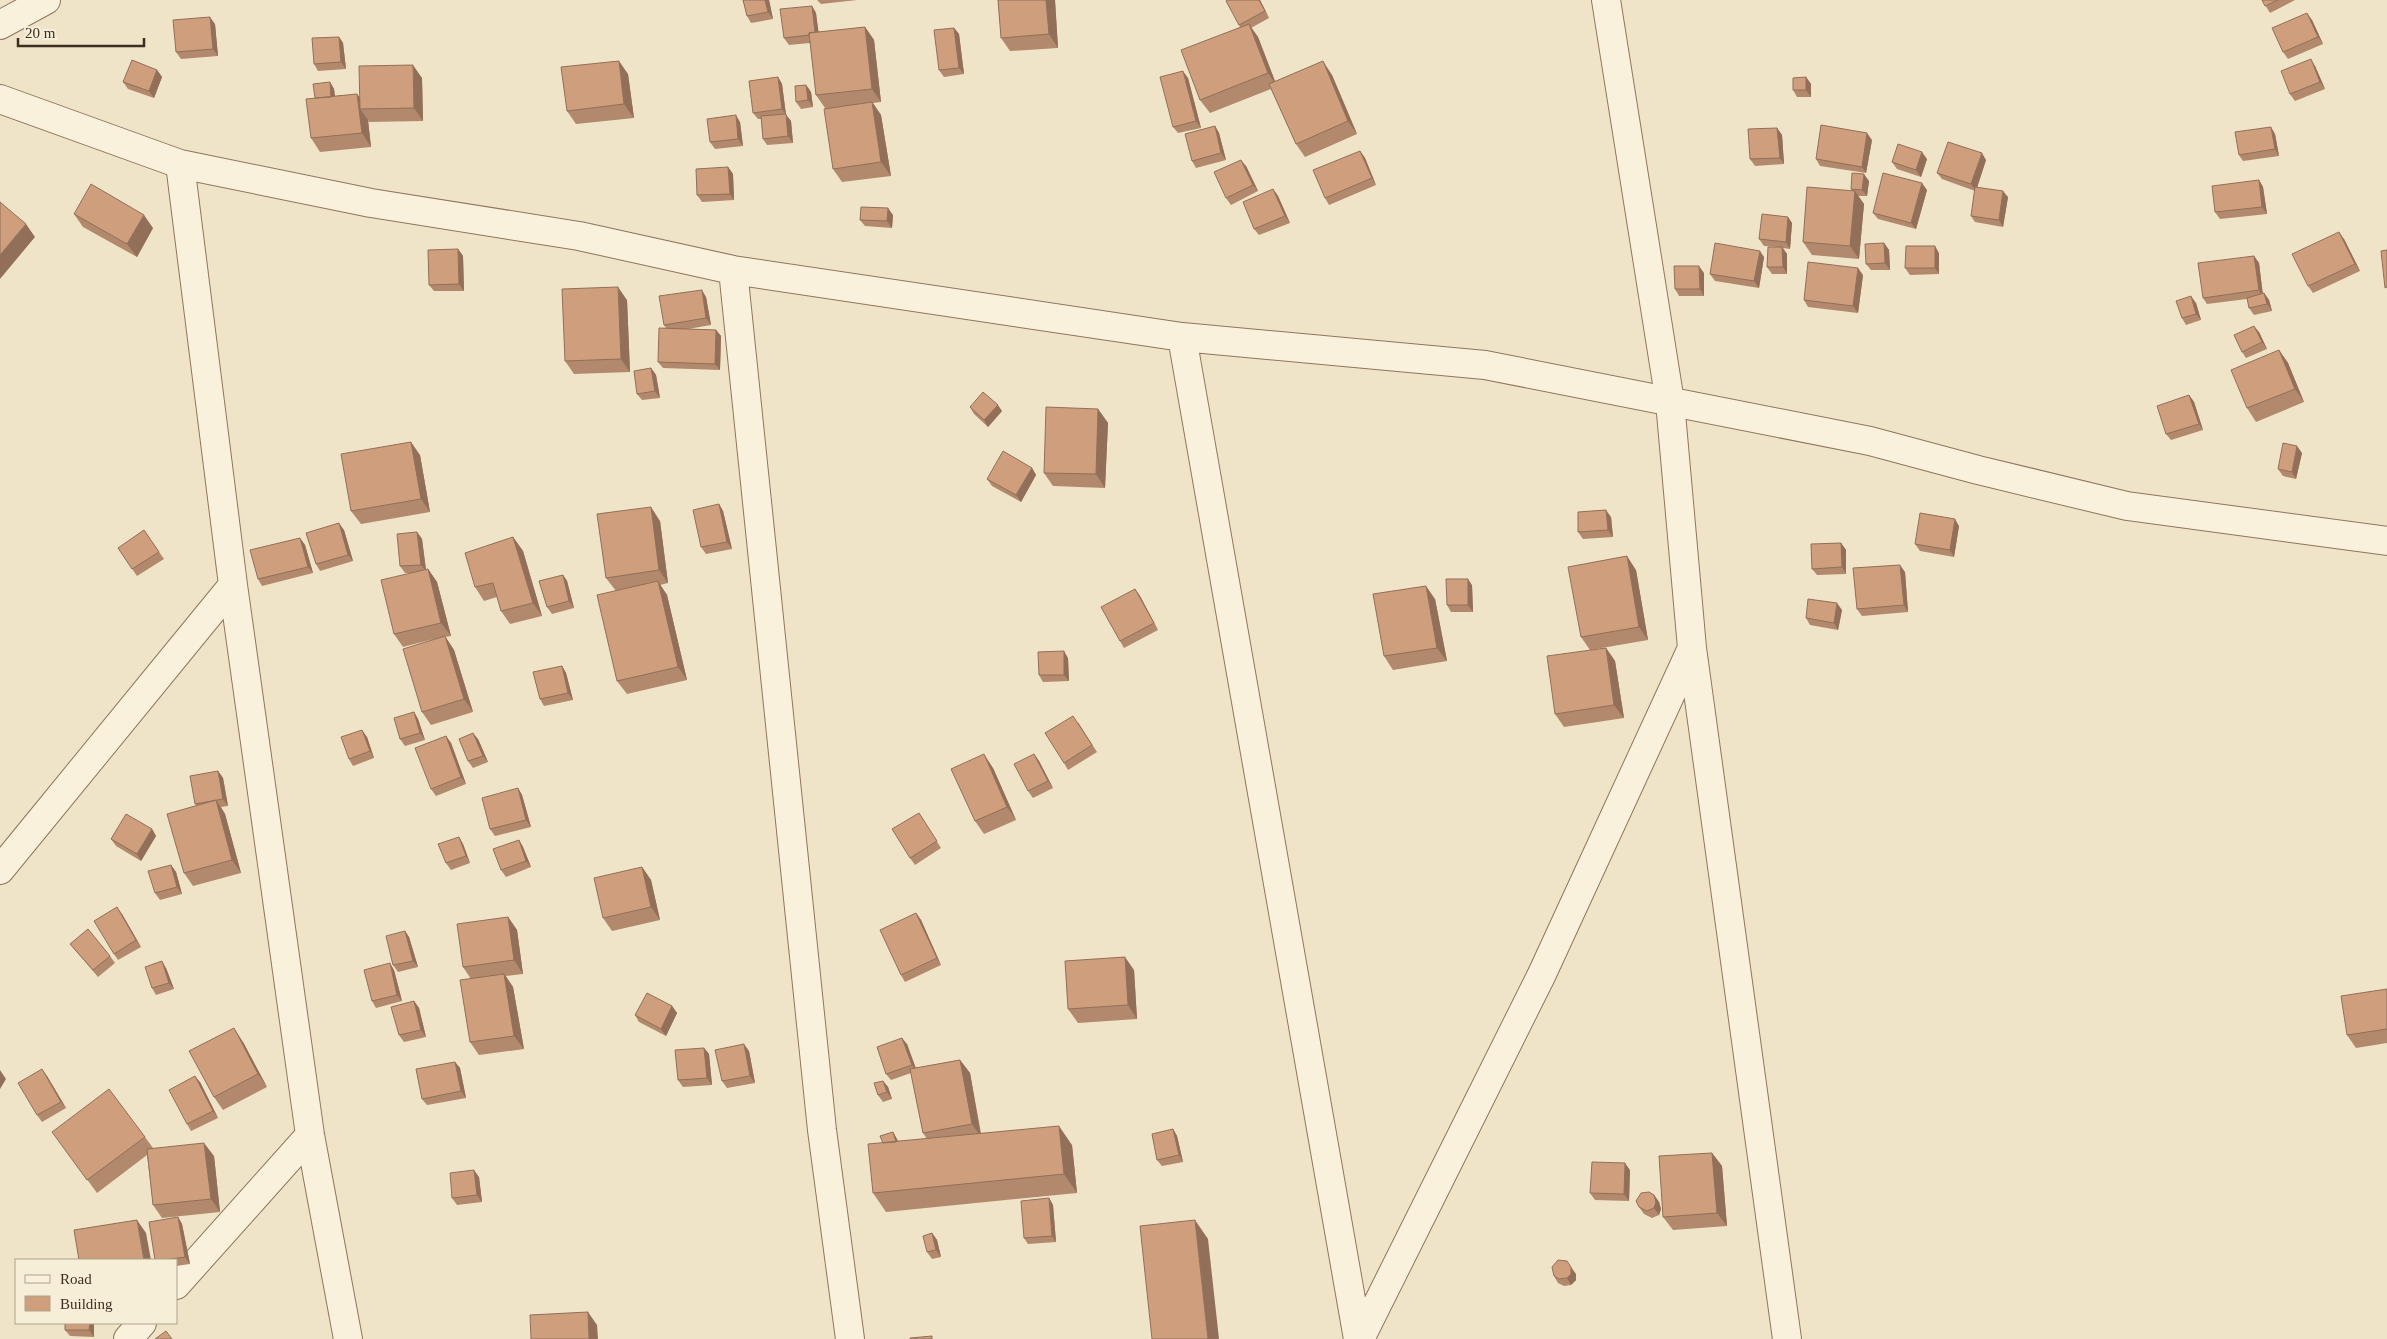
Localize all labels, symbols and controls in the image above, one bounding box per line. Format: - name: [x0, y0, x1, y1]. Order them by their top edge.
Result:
- scale bar: [18, 15, 144, 47]
- text: 20 m: [25, 25, 56, 41]
- legend: [15, 1259, 178, 1324]
- text: Road: [60, 1271, 92, 1287]
- text: Building: [60, 1296, 113, 1312]

